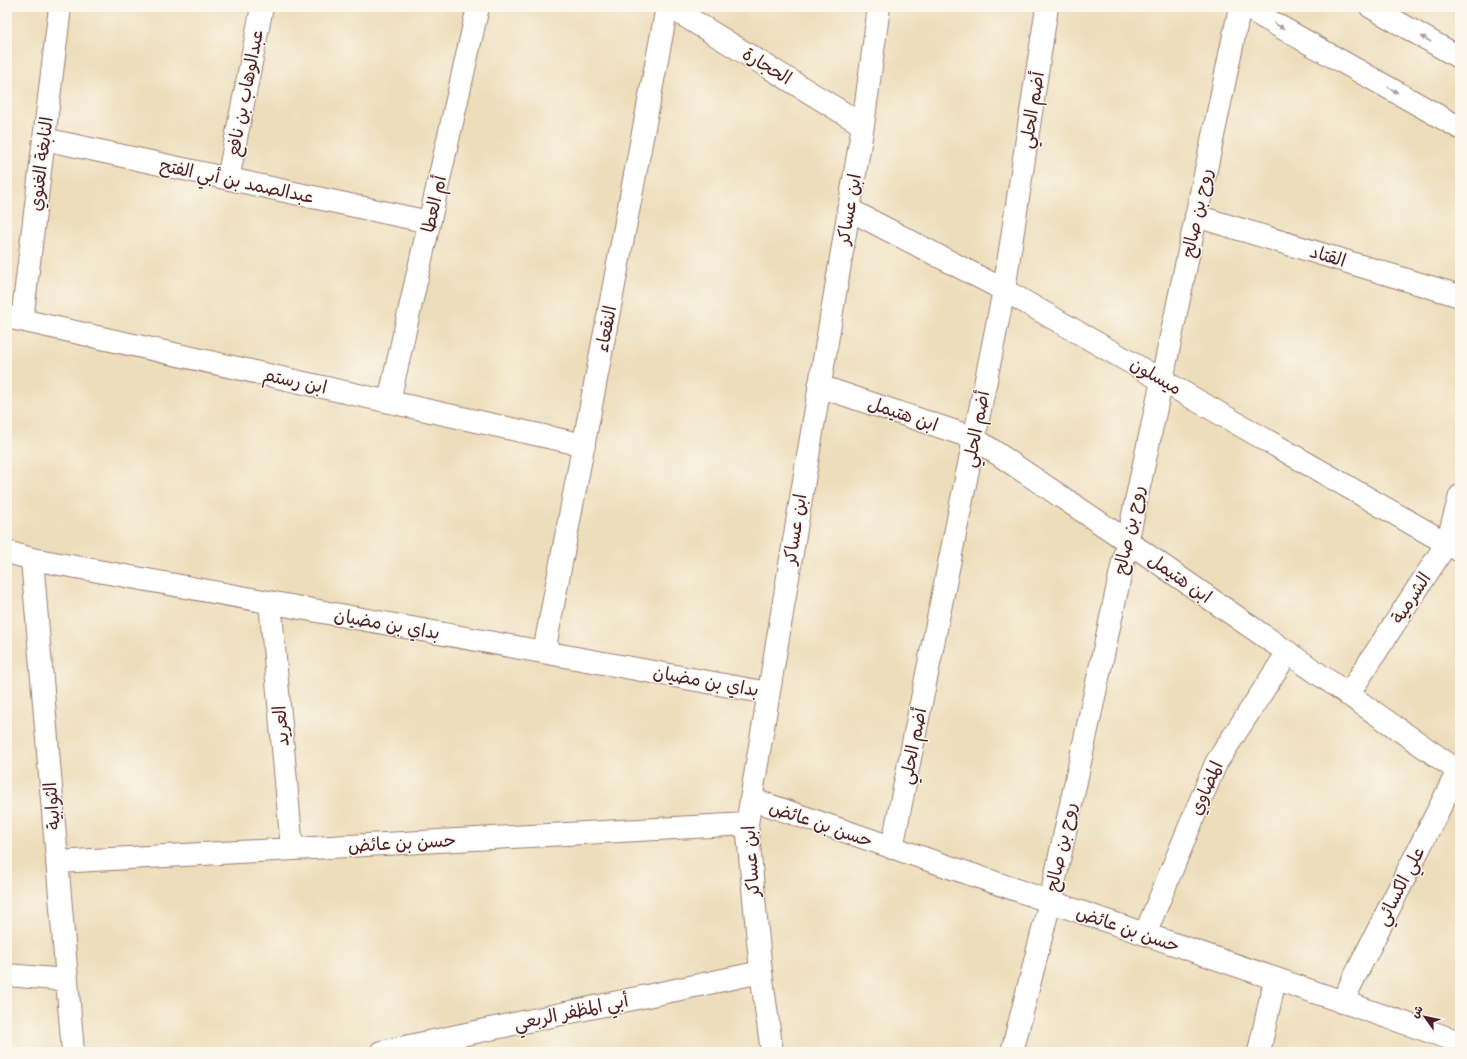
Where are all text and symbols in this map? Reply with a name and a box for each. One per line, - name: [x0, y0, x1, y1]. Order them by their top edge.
- one-way arrow: [1273, 23, 1285, 30]
- street label: عبدالوهاب بن نافع: [222, 28, 272, 159]
- one-way arrow: [1420, 35, 1432, 42]
- street label: الحجارة: [736, 43, 796, 93]
- street label: أضم الحلي: [1015, 69, 1054, 151]
- one-way arrow: [1387, 87, 1398, 94]
- street label: النابغة الغنوي: [24, 116, 62, 213]
- street label: عبدالصمد بن أبي الفتح: [157, 154, 316, 213]
- street label: روح بن صالح: [1177, 166, 1221, 260]
- street label: ابن عساكر: [832, 172, 870, 249]
- street label: أم العطا: [417, 173, 455, 236]
- street label: القتاد: [1306, 240, 1349, 276]
- street label: النقعاء: [591, 304, 625, 355]
- street label: ميسلون: [1124, 353, 1186, 403]
- street label: ابن رستم: [260, 363, 329, 402]
- street label: أضم الحلي: [958, 388, 999, 470]
- street label: ابن هتيمل: [864, 392, 941, 440]
- street label: روح بن صالح: [1109, 483, 1153, 577]
- street label: ابن عساكر: [778, 492, 815, 568]
- street label: ابن هتيمل: [1142, 548, 1216, 611]
- street label: الشرمية: [1386, 568, 1439, 630]
- street label: بداي بن مضيان: [332, 604, 442, 648]
- street label: بداي بن مضيان: [651, 661, 761, 705]
- street label: العريد: [268, 704, 298, 747]
- street label: أضم الحلي: [895, 705, 936, 787]
- street label: المضاوي: [1184, 757, 1231, 820]
- street label: الثوابية: [39, 781, 69, 831]
- street label: حسن بن عائض: [765, 796, 876, 856]
- street label: روح بن صالح: [1041, 800, 1085, 894]
- street label: ابن عساكر: [738, 824, 769, 899]
- street label: حسن بن عائض: [347, 829, 457, 861]
- street label: علي الكسائي: [1371, 843, 1434, 931]
- street label: حسن بن عائض: [1072, 901, 1183, 961]
- street label: أبي المظفر الربعي: [512, 989, 632, 1040]
- north arrow: [1405, 997, 1445, 1037]
- text: ش: [1407, 1003, 1427, 1022]

